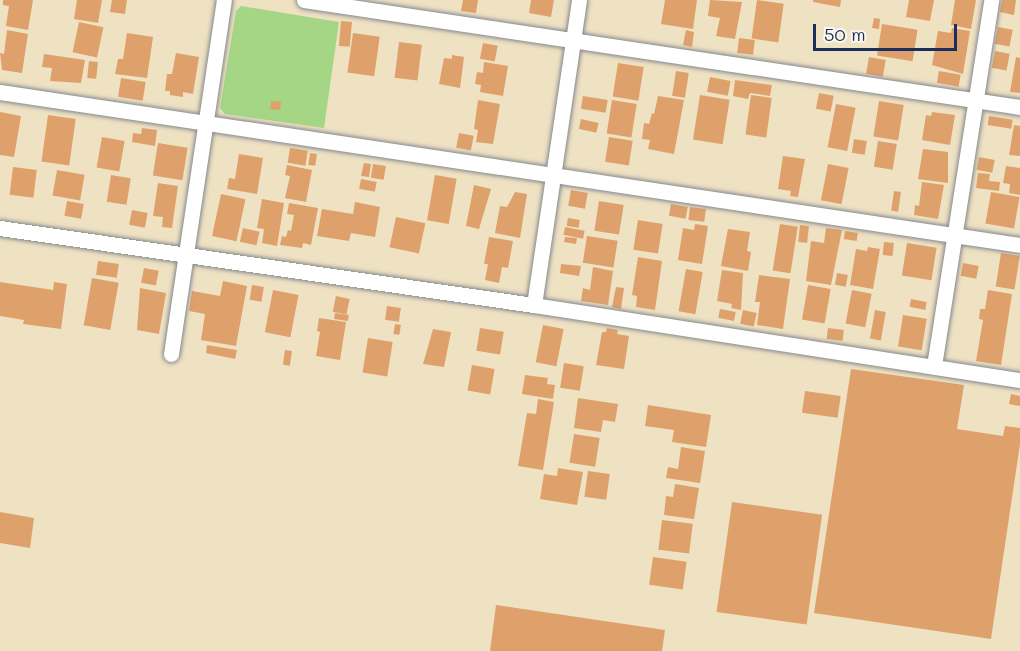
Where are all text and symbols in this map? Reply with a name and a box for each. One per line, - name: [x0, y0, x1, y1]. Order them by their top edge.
- scale bar: [816, 12, 960, 50]
- text: 50 m: [824, 22, 866, 46]

